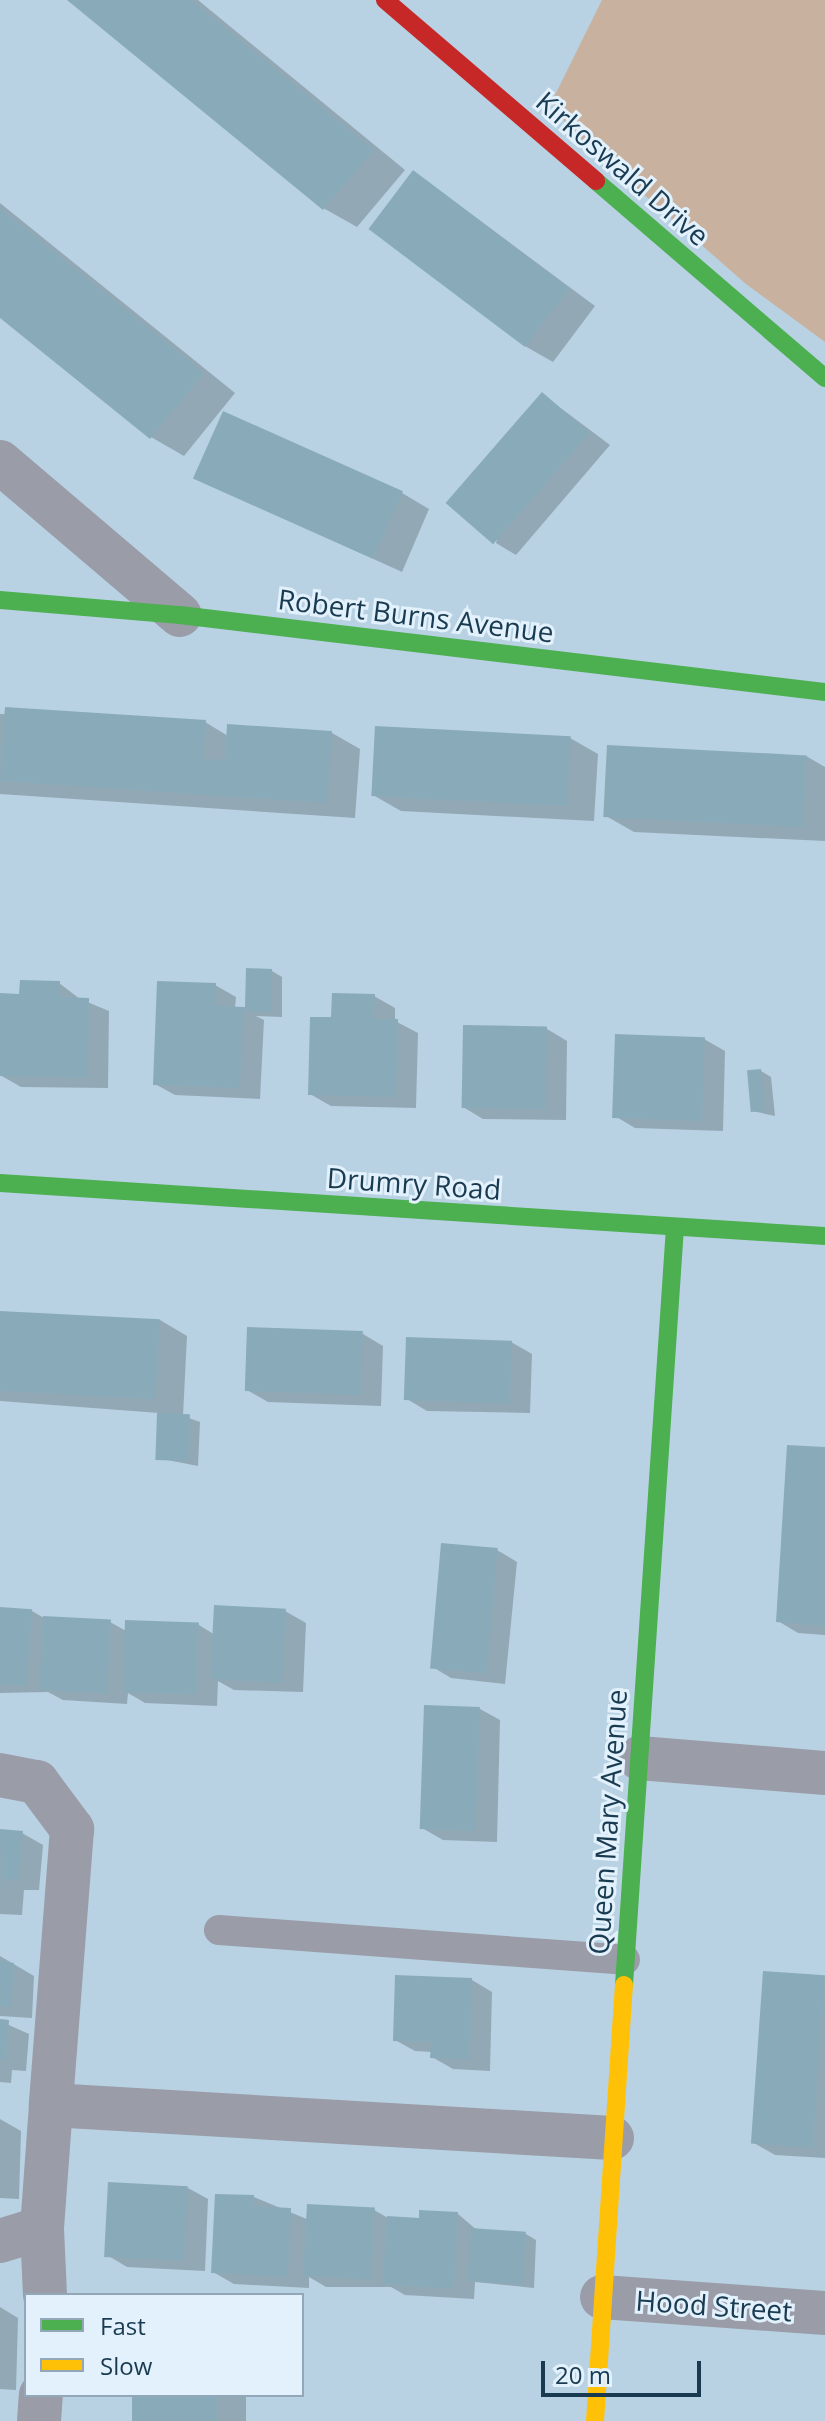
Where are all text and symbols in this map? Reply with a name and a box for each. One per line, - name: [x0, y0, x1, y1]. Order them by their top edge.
- street label: Kirkoswald Drive: [530, 84, 716, 252]
- street label: Robert Burns Avenue: [276, 581, 556, 649]
- street label: Drumry Road: [326, 1160, 502, 1206]
- street label: Queen Mary Avenue: [581, 1688, 633, 1956]
- street label: Hood Street: [635, 2283, 793, 2327]
- legend: [24, 2293, 304, 2397]
- text: Fast: [100, 2309, 146, 2342]
- scale bar: [545, 2345, 705, 2395]
- text: Slow: [100, 2349, 152, 2382]
- text: 20 m: [555, 2358, 611, 2391]

